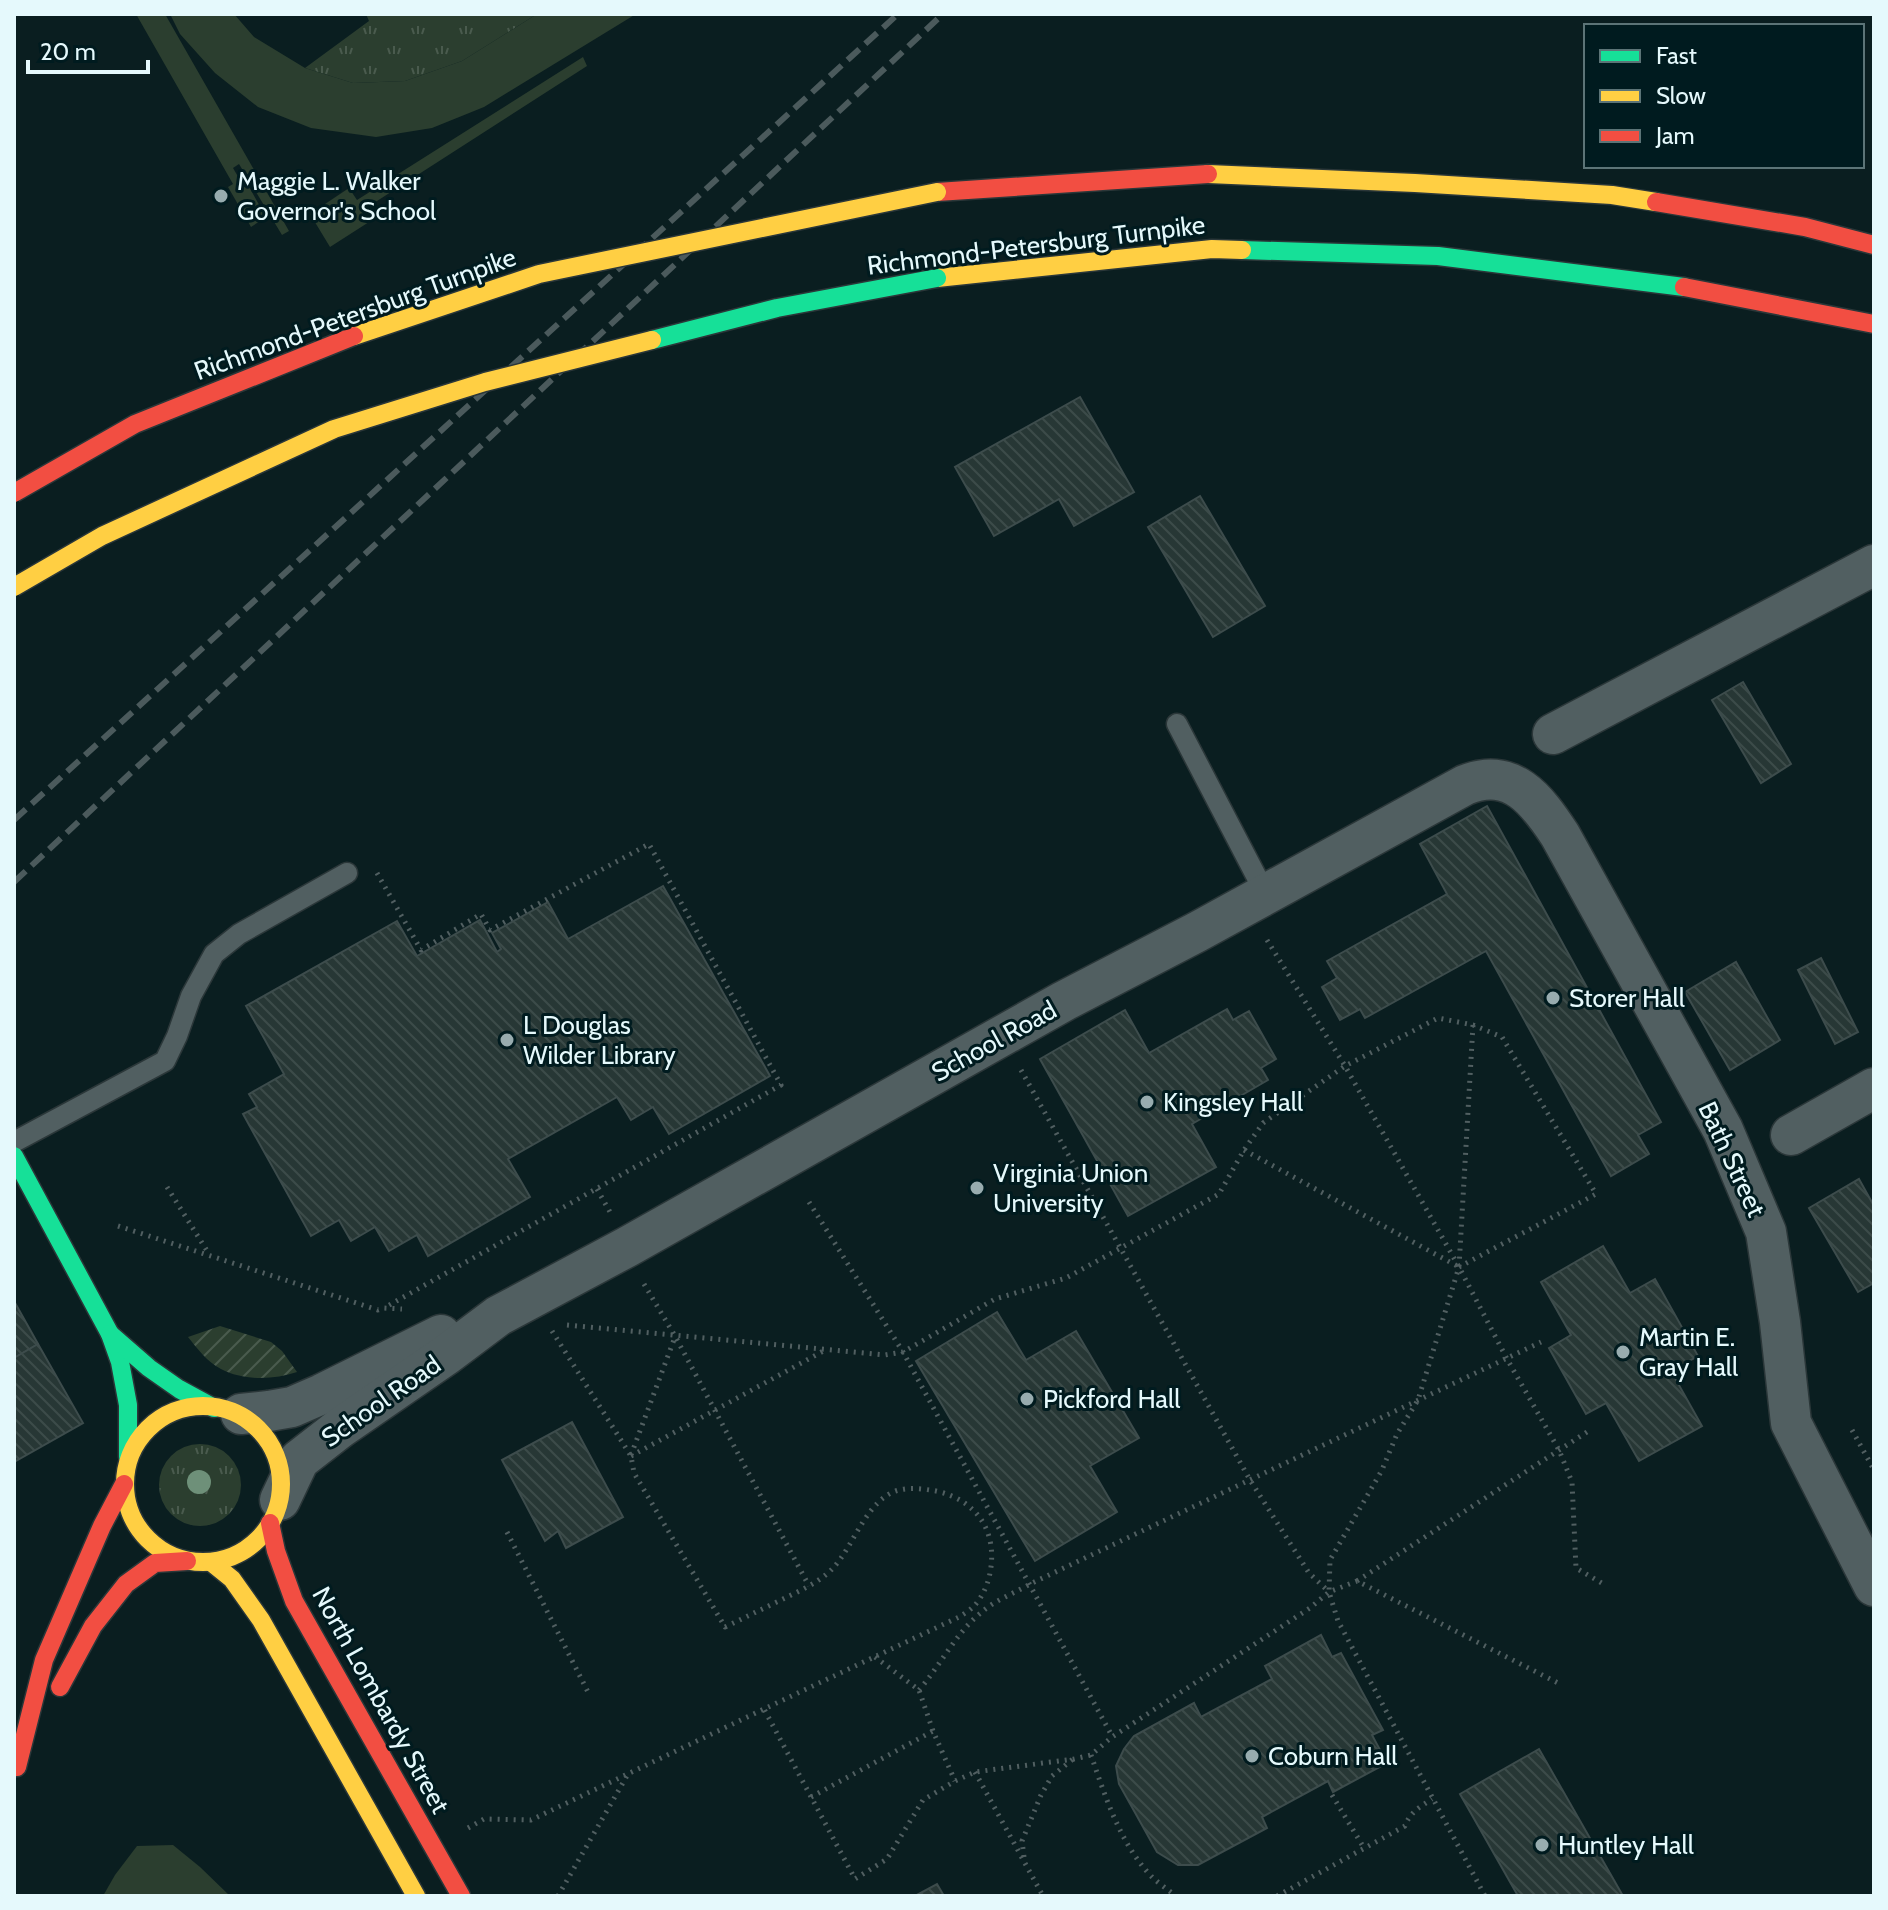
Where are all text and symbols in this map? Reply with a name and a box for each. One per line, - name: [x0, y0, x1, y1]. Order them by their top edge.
- scale bar: [28, 24, 148, 74]
- legend: [1584, 24, 1864, 168]
- text: 20 m: [40, 37, 96, 66]
- text: Fast: [1656, 41, 1697, 70]
- text: Slow: [1656, 81, 1706, 110]
- text: Jam: [1655, 121, 1694, 150]
- place label: Maggie L. Walker Governor's School: [237, 165, 436, 227]
- marker: Maggie L. Walker Governor's School: [212, 187, 230, 205]
- street label: Richmond-Petersburg Turnpike: [865, 208, 1207, 282]
- street label: Richmond-Petersburg Turnpike: [190, 241, 520, 387]
- place label: Storer Hall: [1569, 982, 1685, 1014]
- marker: Storer Hall: [1544, 989, 1562, 1007]
- street label: School Road: [926, 994, 1062, 1088]
- place label: L Douglas Wilder Library: [523, 1009, 676, 1071]
- marker: L Douglas Wilder Library: [498, 1031, 516, 1049]
- place label: Kingsley Hall: [1163, 1086, 1303, 1118]
- marker: Kingsley Hall: [1138, 1093, 1156, 1111]
- street label: Bath Street: [1691, 1096, 1773, 1222]
- place label: Virginia Union University: [993, 1157, 1148, 1219]
- marker: Virginia Union University: [968, 1179, 986, 1197]
- place label: Martin E. Gray Hall: [1639, 1321, 1738, 1383]
- marker: Martin E. Gray Hall: [1614, 1343, 1632, 1361]
- street label: School Road: [315, 1348, 447, 1454]
- place label: Pickford Hall: [1043, 1383, 1180, 1415]
- marker: Pickford Hall: [1018, 1390, 1036, 1408]
- street label: North Lombardy Street: [305, 1581, 457, 1819]
- place label: Coburn Hall: [1268, 1740, 1397, 1772]
- marker: Coburn Hall: [1243, 1747, 1261, 1765]
- place label: Huntley Hall: [1558, 1829, 1694, 1861]
- marker: Huntley Hall: [1533, 1836, 1551, 1854]

